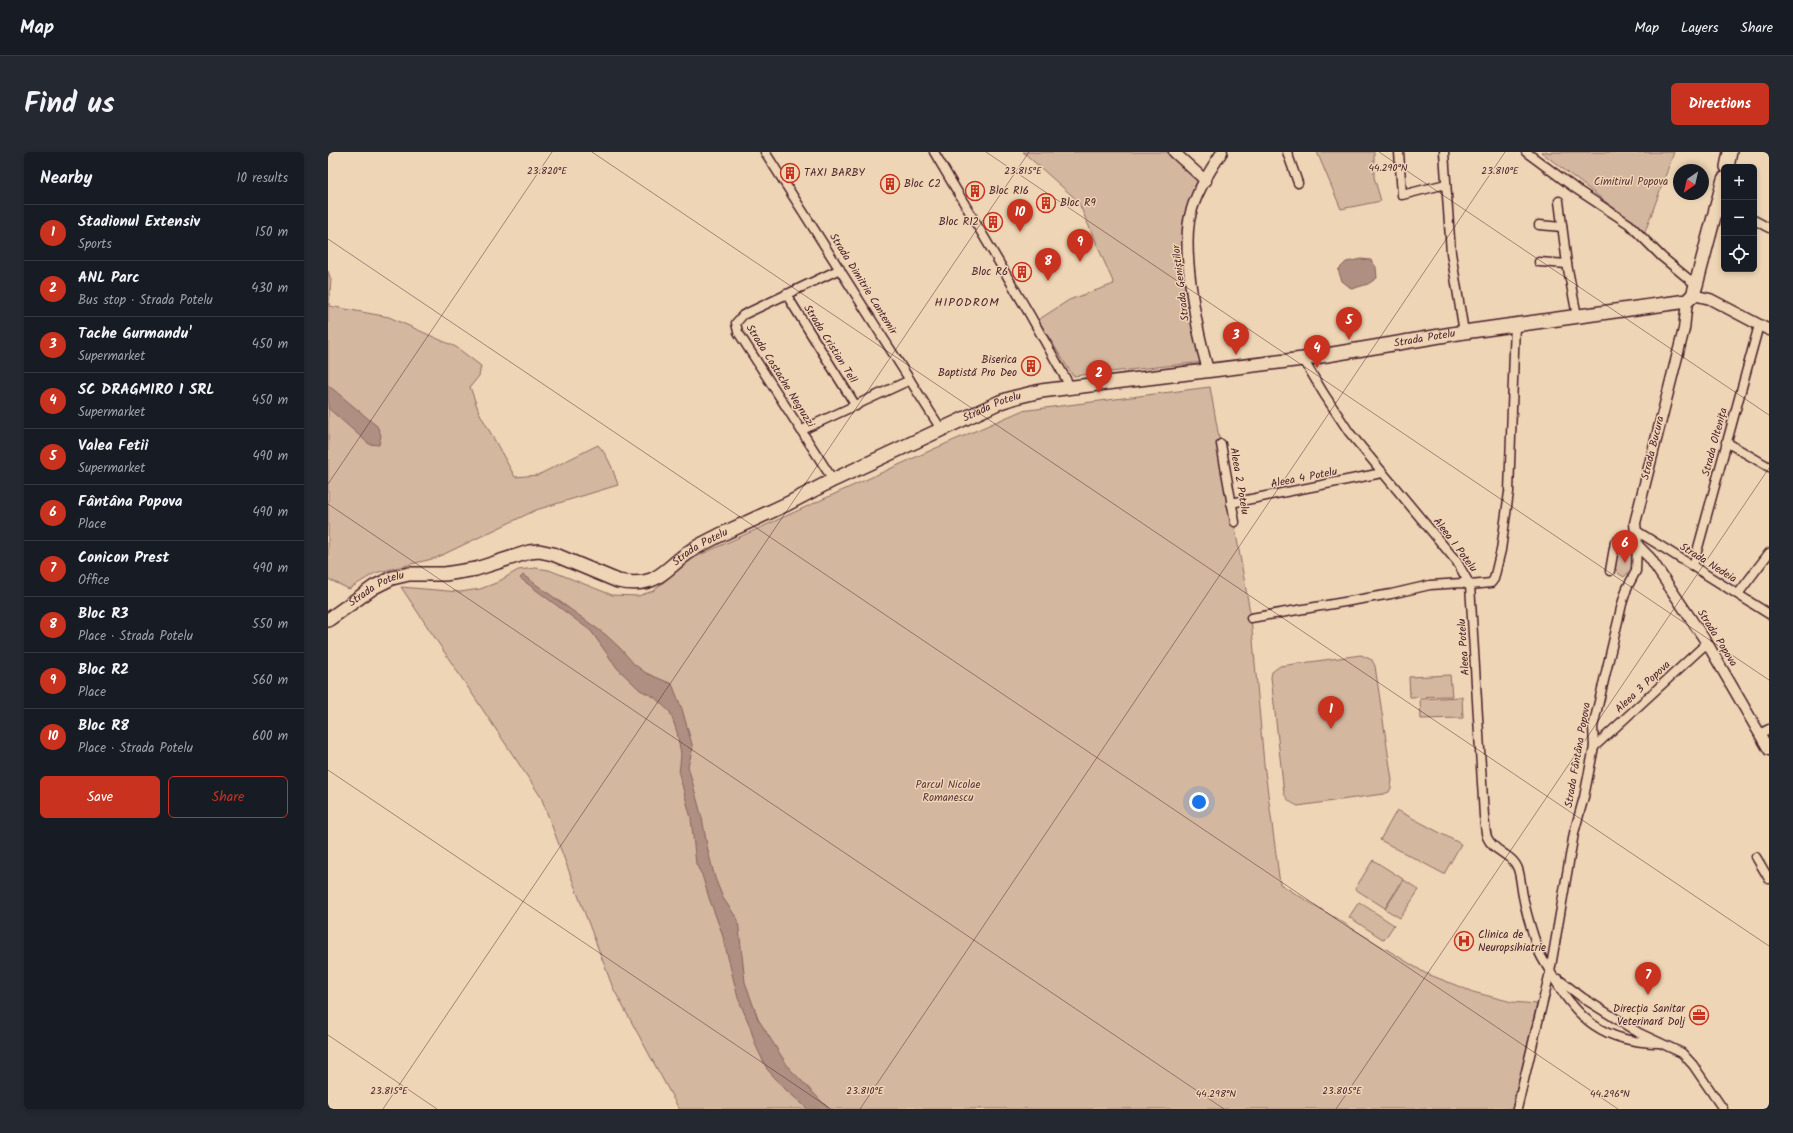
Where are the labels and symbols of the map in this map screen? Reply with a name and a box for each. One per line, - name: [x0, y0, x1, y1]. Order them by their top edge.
- text: 44.290°N: [1368, 160, 1408, 176]
- building icon: TAXI BARBY: [779, 162, 801, 184]
- text: 23.820°E: [527, 163, 568, 179]
- text: 23.815°E: [1004, 163, 1043, 179]
- text: 23.810°E: [1481, 163, 1520, 179]
- place label: TAXI BARBY: [804, 164, 865, 182]
- north arrow: [1673, 164, 1709, 200]
- building icon: Bloc C2: [879, 173, 901, 195]
- park label: Cimitirul Popova: [1594, 173, 1668, 191]
- place label: Bloc C2: [904, 175, 941, 193]
- building icon: Bloc R16: [964, 180, 986, 202]
- place label: Bloc R16: [989, 182, 1029, 200]
- building icon: Bloc R9: [1035, 192, 1057, 214]
- place label: Bloc R9: [1060, 194, 1096, 212]
- pin: 10: [1007, 199, 1033, 232]
- building icon: Bloc R12: [982, 211, 1004, 233]
- place label: Bloc R12: [939, 213, 979, 231]
- pin: 9: [1067, 229, 1093, 262]
- street label: Strada Dimitrie Cantemir: [824, 230, 902, 339]
- street label: Strada Geniștilor: [1167, 242, 1195, 322]
- pin: 8: [1035, 248, 1061, 281]
- building icon: Bloc R6: [1011, 261, 1033, 283]
- place label: Bloc R6: [971, 263, 1008, 281]
- district label: HIPODROM: [934, 293, 1000, 312]
- street label: Strada Cristian Tell: [799, 301, 862, 387]
- pin: 5: [1336, 307, 1362, 340]
- street label: Strada Costache Negruzzi: [741, 321, 819, 431]
- pin: 3: [1223, 322, 1249, 355]
- street label: Strada Potelu: [1392, 324, 1458, 353]
- pin: 4: [1304, 335, 1330, 368]
- place label: Biserica Baptistă Pro Deo: [938, 351, 1017, 382]
- building icon: Biserica Baptistă Pro Deo: [1020, 355, 1042, 377]
- pin: 2: [1086, 360, 1112, 393]
- street label: Strada Potelu: [960, 387, 1024, 427]
- street label: Strada Oltenița: [1697, 406, 1733, 478]
- street label: Strada Bucura: [1636, 414, 1670, 482]
- street label: Aleea 2 Potelu: [1224, 446, 1254, 517]
- street label: Aleea 4 Potelu: [1269, 463, 1340, 493]
- street label: Aleea 1 Potelu: [1428, 514, 1482, 577]
- street label: Strada Potelu: [668, 523, 732, 571]
- pin: 6: [1612, 530, 1638, 563]
- street label: Strada Nedeia: [1676, 538, 1740, 588]
- street label: Strada Potelu: [345, 566, 407, 612]
- street label: Strada Popova: [1692, 606, 1742, 670]
- street label: Aleea Potelu: [1453, 617, 1475, 676]
- street label: Aleea 3 Popova: [1611, 656, 1675, 718]
- pin: 1: [1318, 696, 1344, 729]
- street label: Strada Fântâna Popova: [1560, 701, 1596, 809]
- park label: Parcul Nicolae Romanescu: [916, 776, 980, 807]
- your location: [1189, 792, 1209, 812]
- place label: Clinica de Neuropsihiatrie: [1478, 926, 1546, 957]
- hospital icon: Clinica de Neuropsihiatrie: [1453, 930, 1475, 952]
- pin: 7: [1635, 962, 1661, 995]
- place label: Direcția Sanitar Veterinară Dolj: [1613, 1000, 1686, 1031]
- office icon: Direcția Sanitar Veterinară Dolj: [1688, 1004, 1710, 1026]
- text: 23.815°E: [370, 1083, 409, 1099]
- text: 23.810°E: [846, 1083, 885, 1099]
- text: 23.805°E: [1322, 1083, 1363, 1099]
- text: 44.298°N: [1196, 1086, 1236, 1102]
- text: 44.296°N: [1590, 1086, 1630, 1102]

